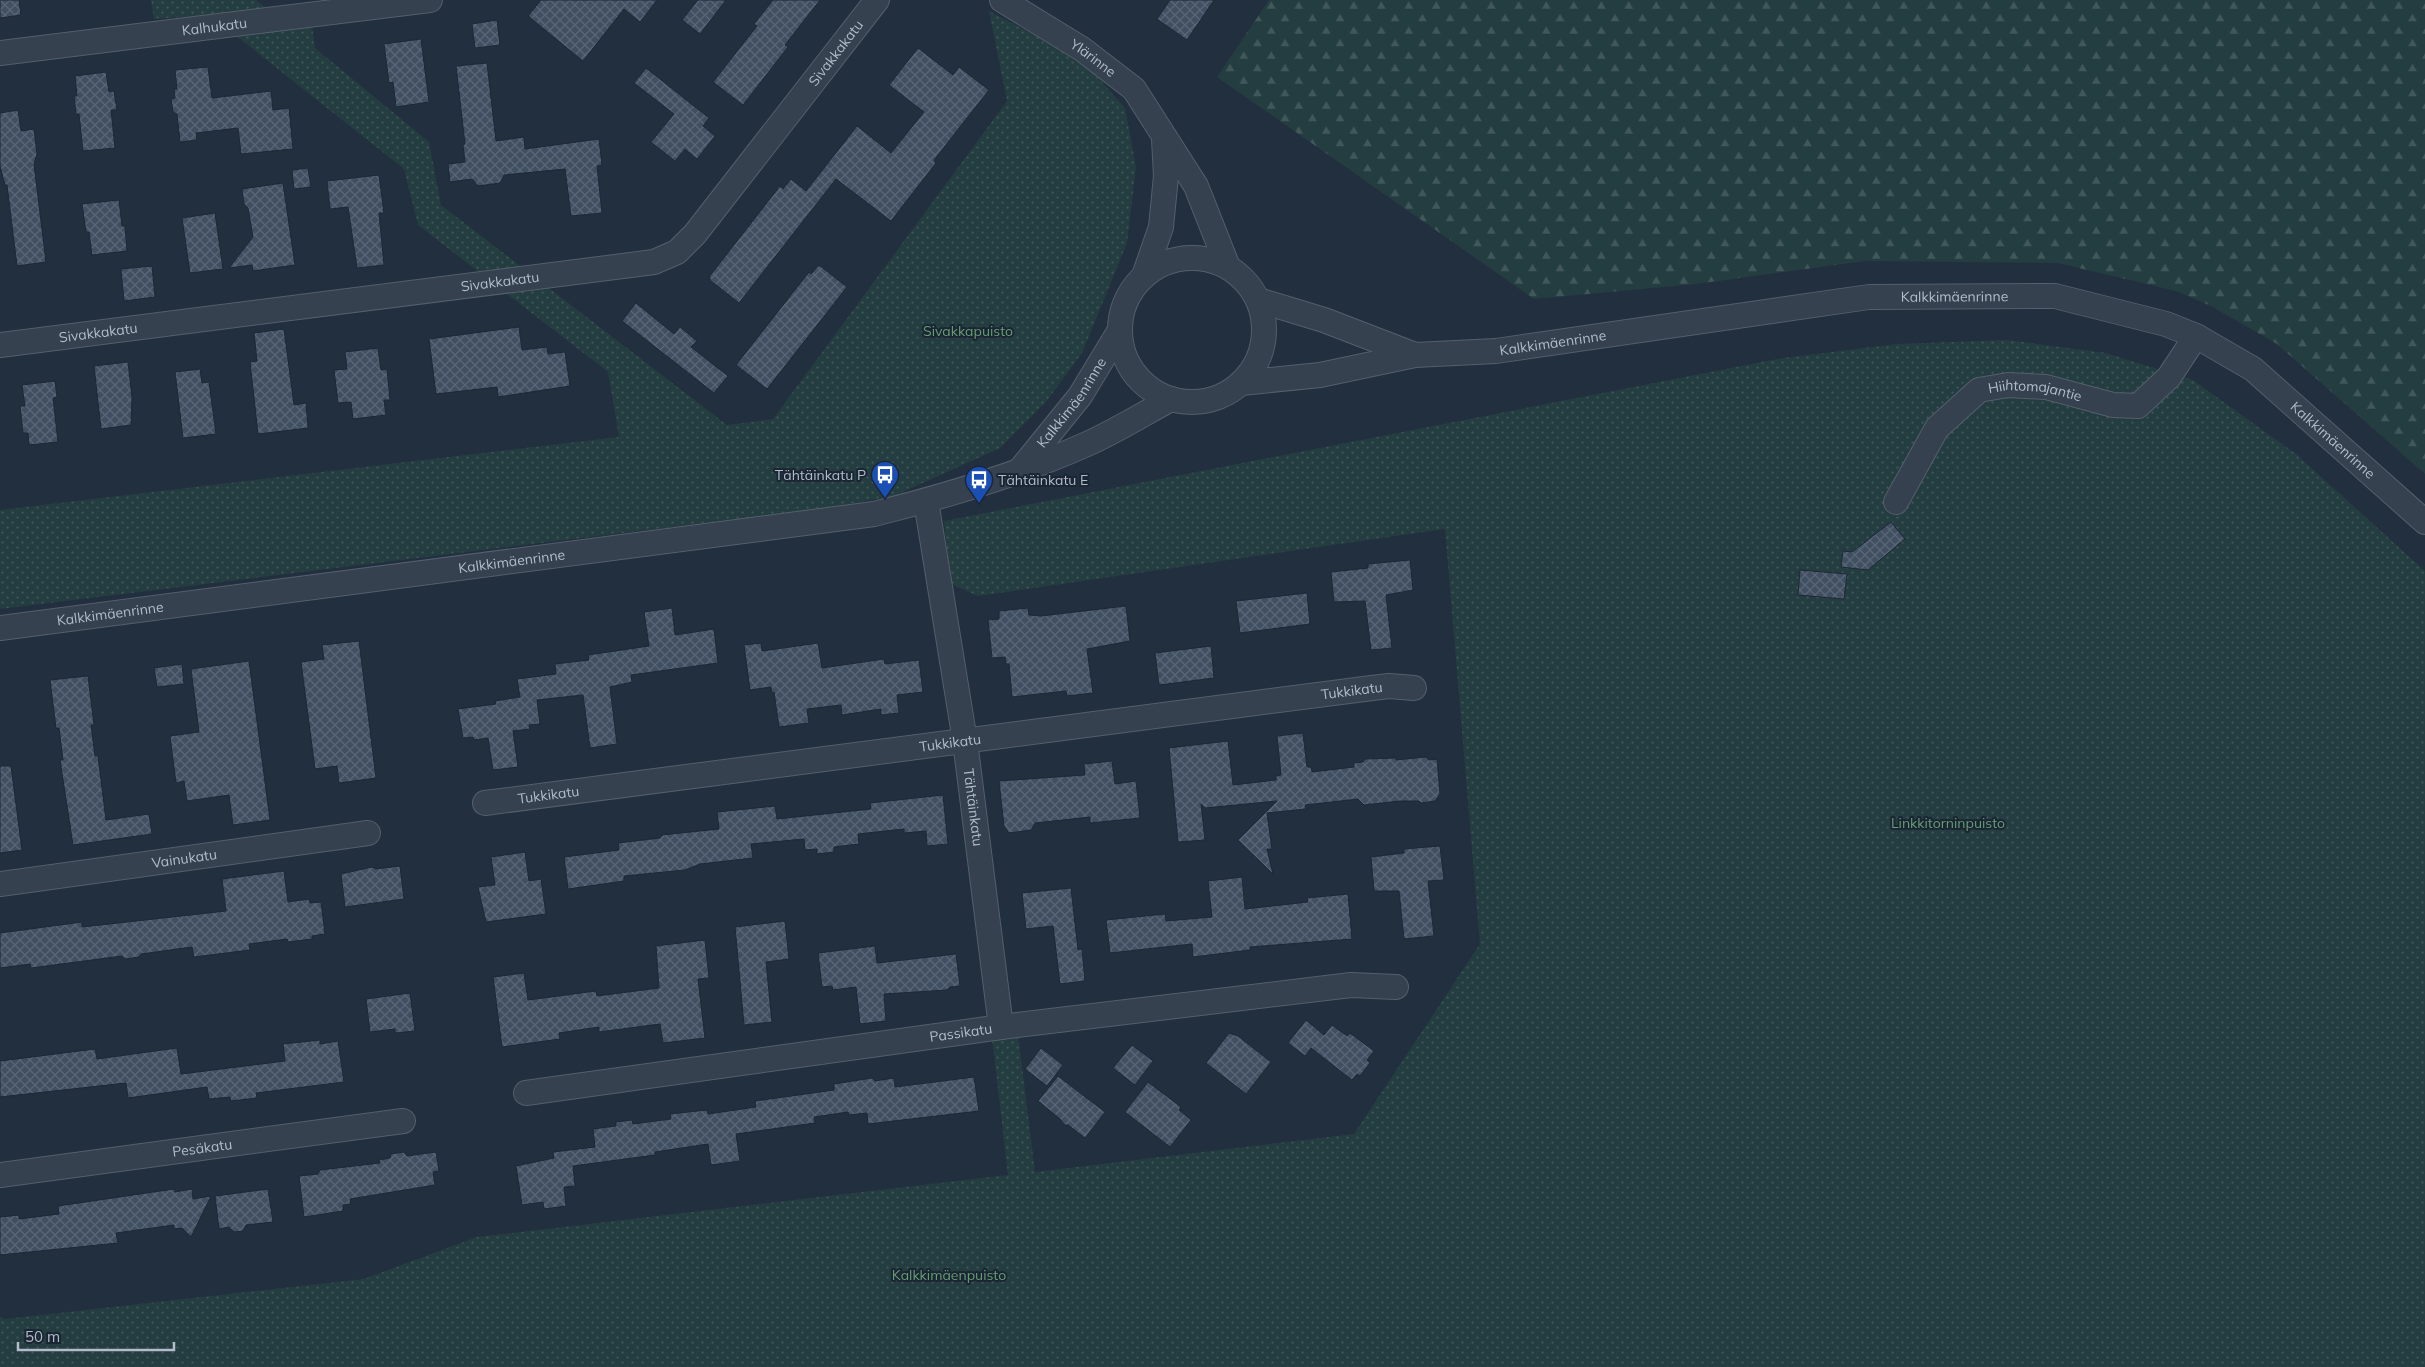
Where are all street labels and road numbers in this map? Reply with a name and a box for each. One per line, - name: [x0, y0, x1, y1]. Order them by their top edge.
- street label: Kalhukatu: [181, 14, 248, 40]
- street label: Sivakkakatu: [804, 16, 867, 90]
- street label: Ylärinne: [1066, 34, 1120, 81]
- street label: Sivakkakatu: [460, 268, 540, 295]
- street label: Kalkkimäenrinne: [1901, 287, 2008, 306]
- street label: Sivakkakatu: [58, 319, 139, 346]
- street label: Kalkkimäenrinne: [1498, 326, 1607, 359]
- street label: Kalkkimäenrinne: [1033, 354, 1110, 451]
- street label: Hiihtomajantie: [1987, 376, 2084, 405]
- street label: Kalkkimäenrinne: [2287, 398, 2379, 482]
- street label: Kalkkimäenrinne: [457, 545, 566, 577]
- street label: Kalkkimäenrinne: [56, 598, 165, 630]
- street label: Tukkikatu: [1320, 678, 1383, 704]
- street label: Tukkikatu: [918, 730, 982, 756]
- street label: Tähtäinkatu: [960, 767, 987, 847]
- street label: Tukkikatu: [517, 782, 580, 808]
- street label: Vainukatu: [151, 845, 218, 872]
- street label: Passikatu: [928, 1019, 993, 1046]
- street label: Pesäkatu: [171, 1135, 233, 1161]

